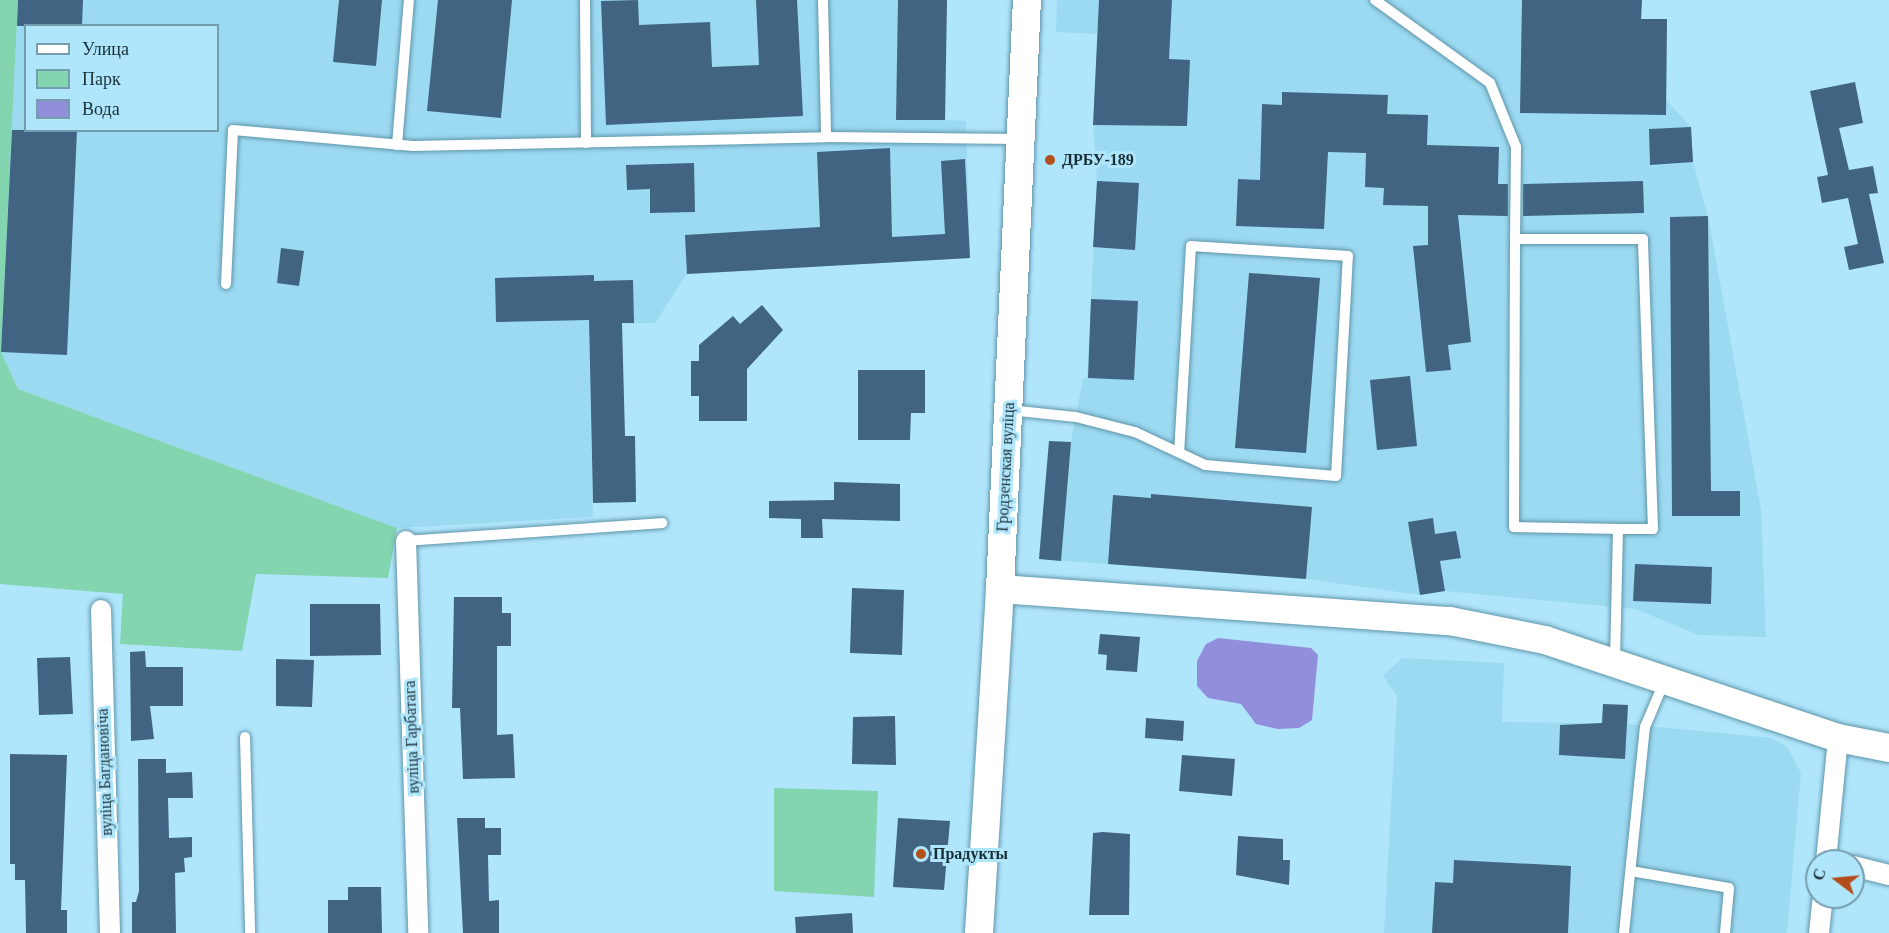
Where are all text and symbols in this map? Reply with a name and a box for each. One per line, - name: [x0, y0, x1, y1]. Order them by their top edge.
- legend: [24, 24, 219, 132]
- text: Улица: [82, 39, 129, 59]
- text: Парк: [82, 69, 121, 89]
- text: Вода: [82, 99, 120, 119]
- place label: ДРБУ-189: [1062, 150, 1134, 170]
- marker: ДРБУ-189: [1043, 153, 1057, 167]
- street label: Гродзенская вуліца: [993, 402, 1019, 532]
- street label: вуліца Гарбатага: [400, 680, 424, 794]
- street label: вуліца Багдановіча: [93, 708, 117, 836]
- place label: Прадукты: [933, 844, 1008, 864]
- marker: Прадукты: [914, 847, 928, 861]
- north arrow: [1805, 849, 1865, 909]
- text: С: [1809, 867, 1829, 882]

